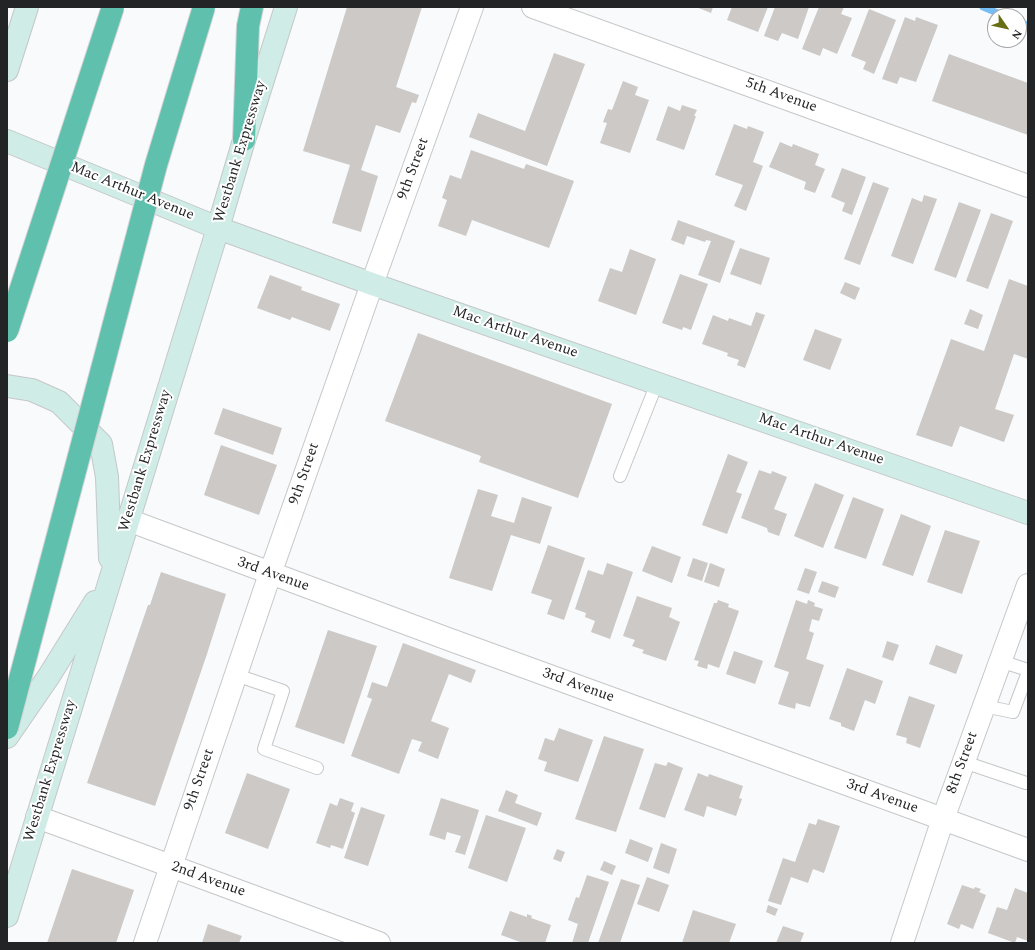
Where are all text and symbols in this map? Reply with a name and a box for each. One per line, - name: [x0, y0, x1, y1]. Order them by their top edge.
- north arrow: [987, 8, 1027, 48]
- text: N: [1007, 26, 1026, 43]
- street label: 5th Avenue: [743, 75, 819, 117]
- street label: Westbank Expressway: [211, 79, 271, 225]
- street label: 9th Street: [394, 136, 434, 202]
- street label: Mac Arthur Avenue: [68, 159, 196, 225]
- street label: Mac Arthur Avenue: [450, 303, 580, 363]
- street label: Westbank Expressway: [116, 388, 176, 534]
- street label: Mac Arthur Avenue: [756, 410, 886, 470]
- street label: 9th Street: [286, 441, 324, 507]
- street label: 3rd Avenue: [235, 554, 311, 596]
- street label: 3rd Avenue: [540, 665, 616, 707]
- street label: Westbank Expressway: [21, 698, 81, 844]
- street label: 8th Street: [943, 730, 983, 796]
- street label: 9th Street: [181, 747, 219, 813]
- street label: 3rd Avenue: [844, 776, 920, 818]
- street label: 2nd Avenue: [168, 858, 248, 902]

